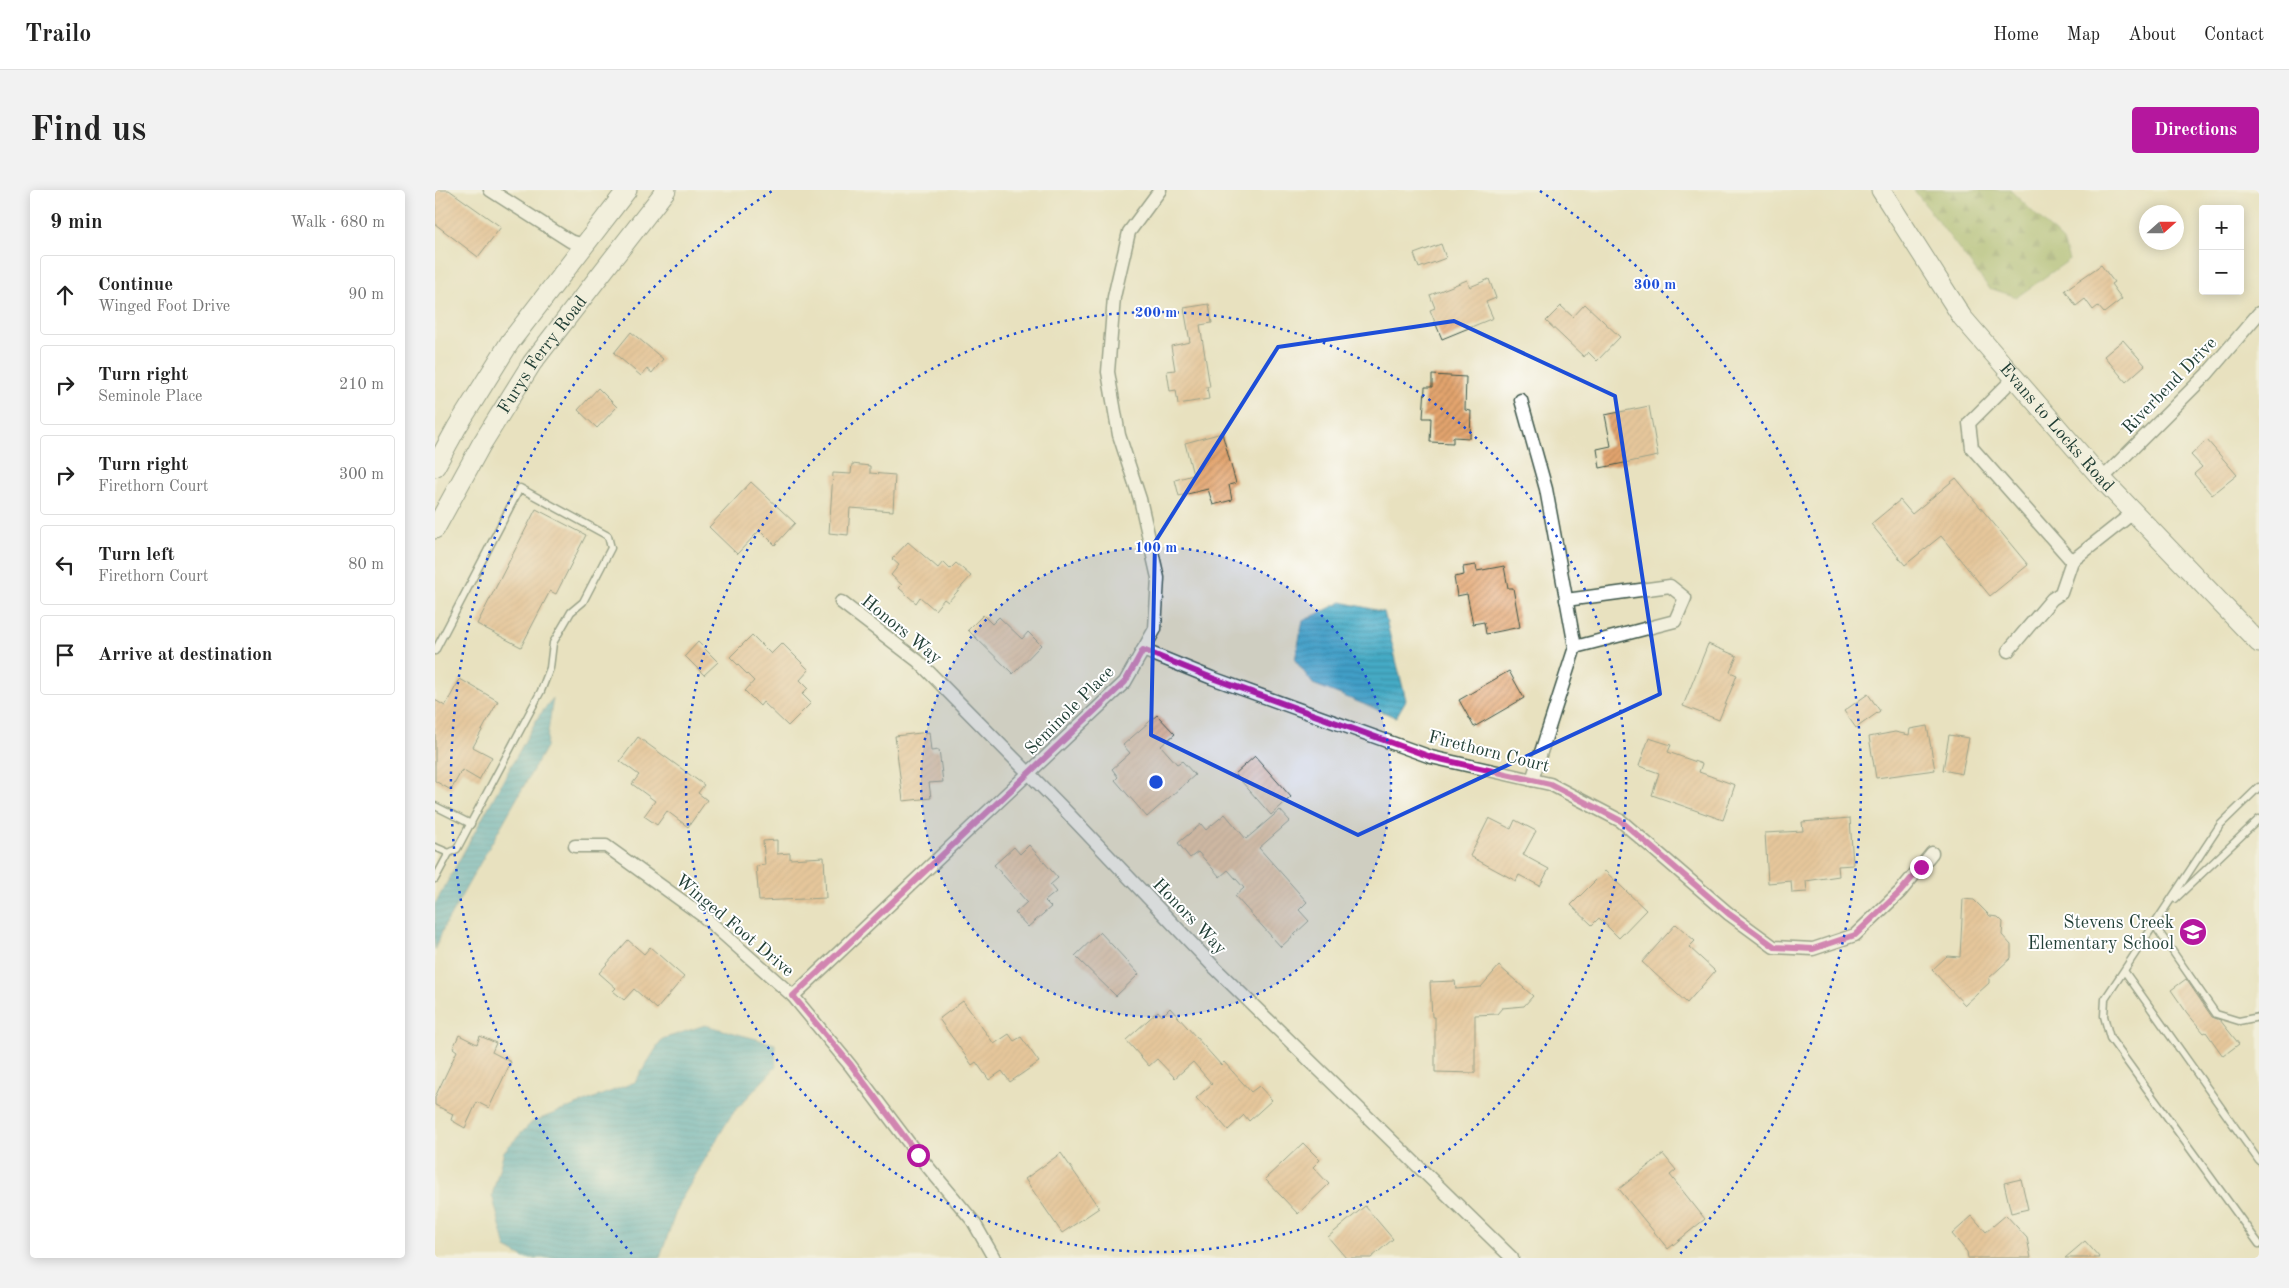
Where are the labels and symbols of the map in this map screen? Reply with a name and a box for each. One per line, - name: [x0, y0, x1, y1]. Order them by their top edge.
- north arrow: [2139, 205, 2184, 250]
- text: 300 m: [1634, 278, 1676, 293]
- street label: Furys Ferry Road: [495, 293, 591, 417]
- text: 200 m: [1135, 306, 1177, 321]
- street label: Riverbend Drive: [2119, 334, 2220, 438]
- street label: Evans to Locks Road: [1996, 360, 2117, 496]
- text: 100 m: [1135, 541, 1177, 556]
- street label: Honors Way: [858, 592, 945, 668]
- street label: Seminole Place: [1022, 663, 1118, 759]
- street label: Firethorn Court: [1426, 728, 1551, 776]
- centre of rings: [1147, 773, 1165, 791]
- route end: [1910, 856, 1933, 879]
- street label: Winged Foot Drive: [672, 871, 797, 980]
- street label: Honors Way: [1149, 875, 1230, 958]
- place label: Stevens Creek Elementary School: [2027, 914, 2174, 953]
- school or university icon: Stevens Creek Elementary School: [2178, 917, 2208, 947]
- route start: [907, 1144, 930, 1167]

